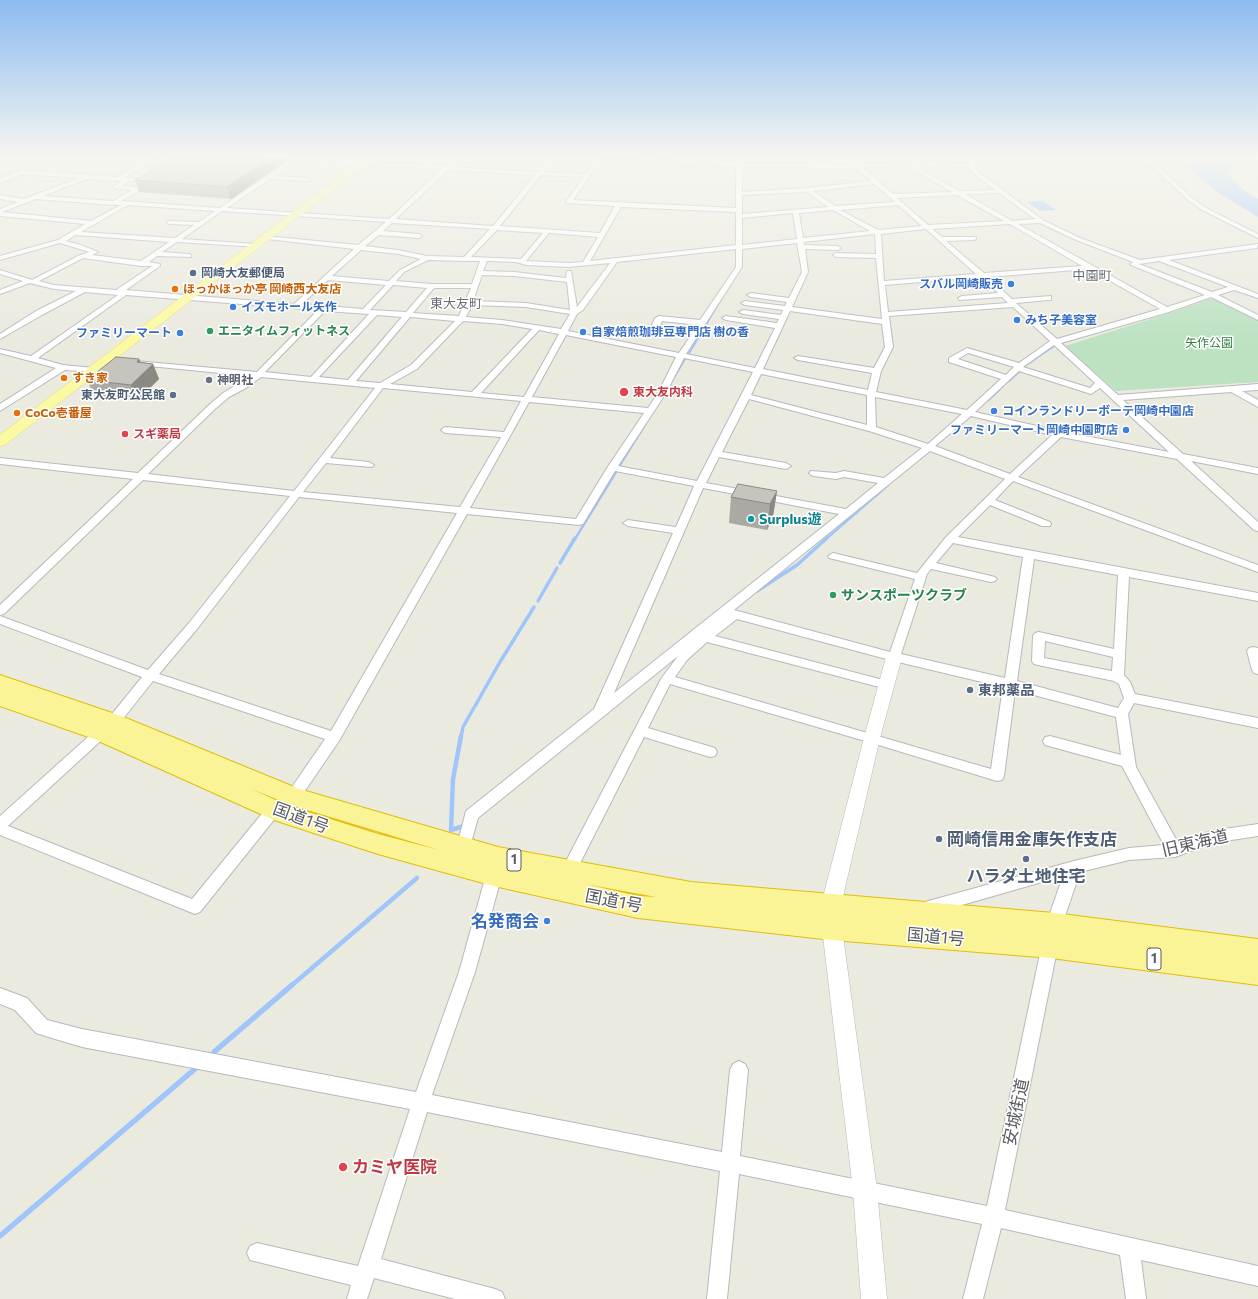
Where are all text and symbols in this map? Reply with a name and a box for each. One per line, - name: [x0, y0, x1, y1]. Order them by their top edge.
- place label: 岡崎大友郵便局: [201, 266, 285, 280]
- marker: 岡崎大友郵便局: [188, 268, 198, 278]
- district label: 中園町: [1073, 268, 1111, 284]
- place label: スバル岡崎販売: [919, 277, 1003, 291]
- marker: スバル岡崎販売: [1006, 279, 1016, 289]
- place label: ほっかほっか亭 岡崎西大友店: [183, 282, 341, 296]
- marker: ほっかほっか亭 岡崎西大友店: [170, 284, 180, 294]
- district label: 東大友町: [430, 296, 482, 312]
- place label: イズモホール矢作: [241, 300, 337, 314]
- marker: イズモホール矢作: [228, 302, 238, 312]
- place label: みち子美容室: [1025, 313, 1097, 327]
- marker: みち子美容室: [1012, 315, 1022, 325]
- place label: エニタイムフィットネス: [218, 324, 350, 338]
- place label: 自家焙煎珈琲豆専門店 樹の香: [591, 325, 749, 339]
- place label: ファミリーマート: [76, 326, 172, 340]
- marker: エニタイムフィットネス: [205, 326, 215, 336]
- marker: 自家焙煎珈琲豆専門店 樹の香: [578, 327, 588, 337]
- marker: ファミリーマート: [175, 328, 185, 338]
- park label: 矢作公園: [1185, 336, 1233, 350]
- place label: すき家: [72, 371, 108, 385]
- marker: すき家: [59, 373, 69, 383]
- place label: 神明社: [217, 373, 253, 387]
- marker: 神明社: [204, 375, 214, 385]
- place label: 東大友内科: [633, 385, 693, 399]
- marker: 東大友内科: [618, 386, 630, 398]
- place label: 東大友町公民館: [81, 388, 165, 402]
- marker: 東大友町公民館: [168, 390, 178, 400]
- place label: コインランドリーボーテ岡崎中園店: [1002, 404, 1194, 418]
- place label: CoCo壱番屋: [25, 406, 92, 420]
- marker: コインランドリーボーテ岡崎中園店: [989, 406, 999, 416]
- marker: CoCo壱番屋: [12, 408, 22, 418]
- place label: ファミリーマート岡崎中園町店: [950, 423, 1118, 437]
- marker: ファミリーマート岡崎中園町店: [1121, 425, 1131, 435]
- place label: スギ薬局: [133, 427, 181, 441]
- marker: スギ薬局: [120, 429, 130, 439]
- place label: Surplus遊: [759, 511, 822, 527]
- marker: Surplus遊: [746, 514, 756, 524]
- place label: サンスポーツクラブ: [841, 587, 967, 603]
- marker: サンスポーツクラブ: [828, 590, 838, 600]
- place label: 東邦薬品: [978, 682, 1034, 698]
- marker: 東邦薬品: [965, 685, 975, 695]
- street label: 国道1号: [270, 798, 332, 838]
- street label: 旧東海道: [1160, 825, 1230, 861]
- place label: 岡崎信用金庫矢作支店: [947, 829, 1117, 849]
- marker: 岡崎信用金庫矢作支店: [934, 834, 944, 844]
- road number: 1: [507, 849, 521, 871]
- marker: ハラダ土地住宅: [1021, 854, 1031, 864]
- place label: ハラダ土地住宅: [967, 866, 1085, 886]
- street label: 国道1号: [583, 885, 645, 917]
- place label: 名発商会: [471, 911, 539, 931]
- marker: 名発商会: [542, 916, 552, 926]
- street label: 国道1号: [906, 924, 966, 950]
- road number: 1: [1147, 948, 1161, 970]
- street label: 安城街道: [999, 1077, 1033, 1147]
- place label: カミヤ医院: [352, 1157, 437, 1177]
- marker: カミヤ医院: [337, 1161, 349, 1173]

